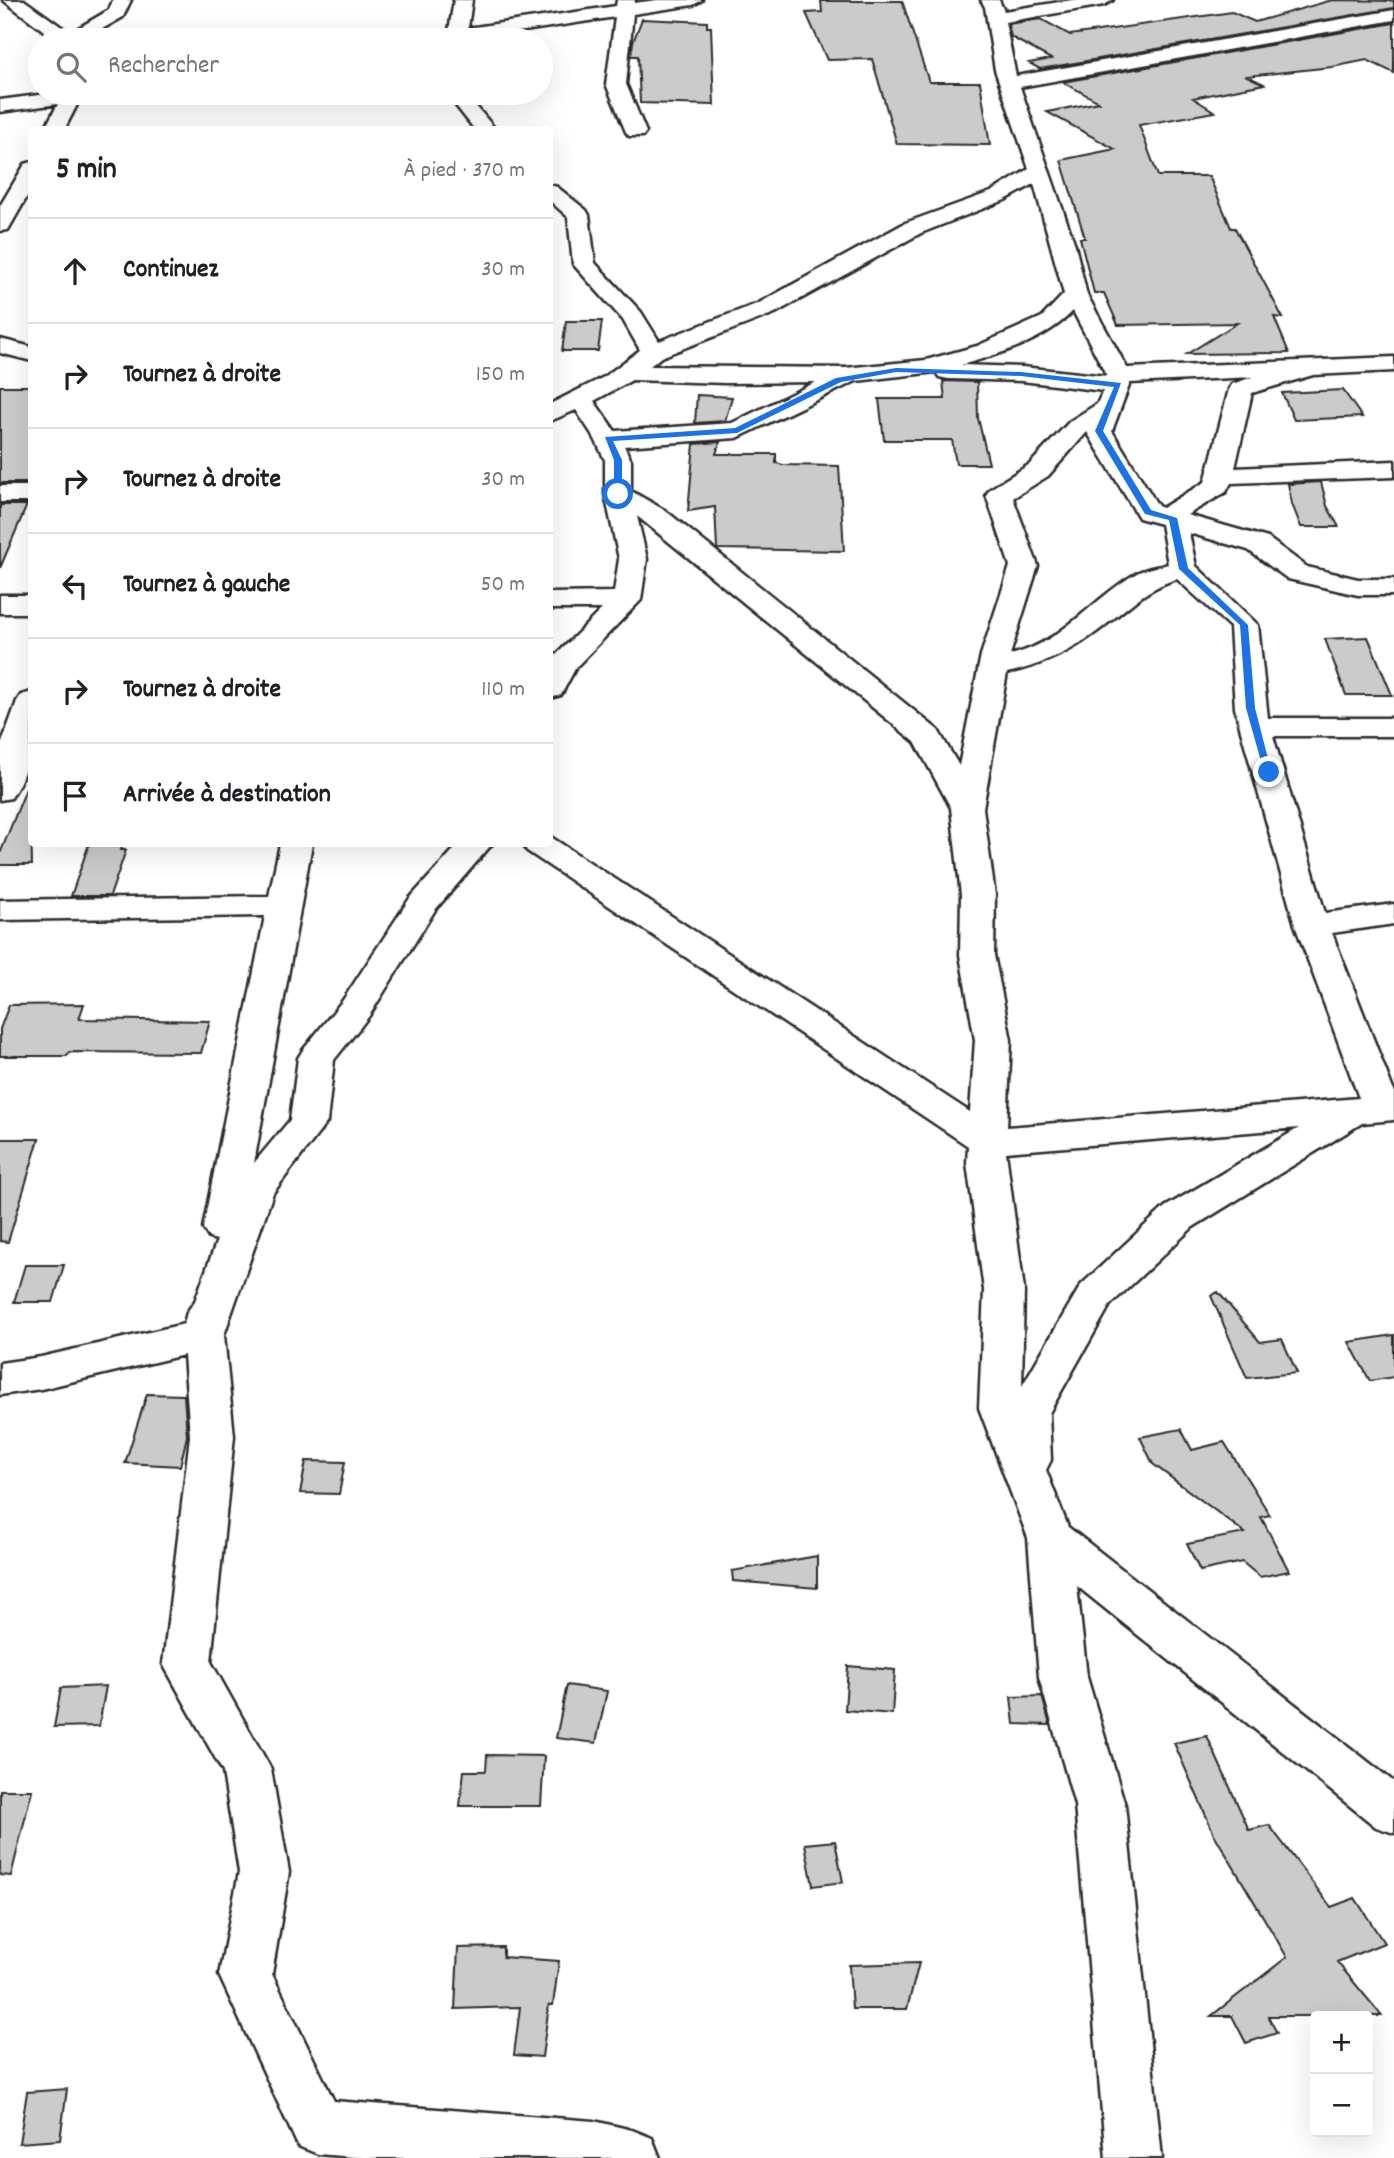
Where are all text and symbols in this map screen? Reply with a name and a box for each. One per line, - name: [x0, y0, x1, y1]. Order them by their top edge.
- search box: [28, 28, 553, 105]
- icon: search: [52, 48, 90, 86]
- text: Rechercher: [108, 48, 219, 85]
- text: 5 min: [56, 150, 117, 193]
- text: À pied · 370 m: [404, 155, 525, 188]
- icon: ahead: [56, 252, 94, 290]
- text: Continuez: [123, 252, 218, 289]
- text: 30 m: [481, 254, 525, 287]
- icon: right: [56, 357, 94, 395]
- text: Tournez à droite: [123, 357, 281, 394]
- text: 150 m: [476, 359, 525, 392]
- icon: right: [56, 462, 94, 500]
- text: Tournez à droite: [123, 462, 281, 499]
- text: 30 m: [481, 464, 525, 497]
- route start: [602, 478, 633, 509]
- icon: left: [56, 567, 94, 605]
- text: Tournez à gauche: [123, 567, 290, 604]
- text: 50 m: [481, 569, 525, 602]
- icon: right: [56, 672, 94, 710]
- text: Tournez à droite: [123, 672, 281, 709]
- text: 110 m: [481, 674, 525, 707]
- route end: [1253, 756, 1284, 787]
- icon: arrive: [56, 777, 94, 815]
- text: Arrivée à destination: [123, 777, 331, 814]
- map controls: [1310, 2011, 1373, 2137]
- button: +: [1310, 2011, 1373, 2074]
- button: −: [1310, 2074, 1373, 2137]

